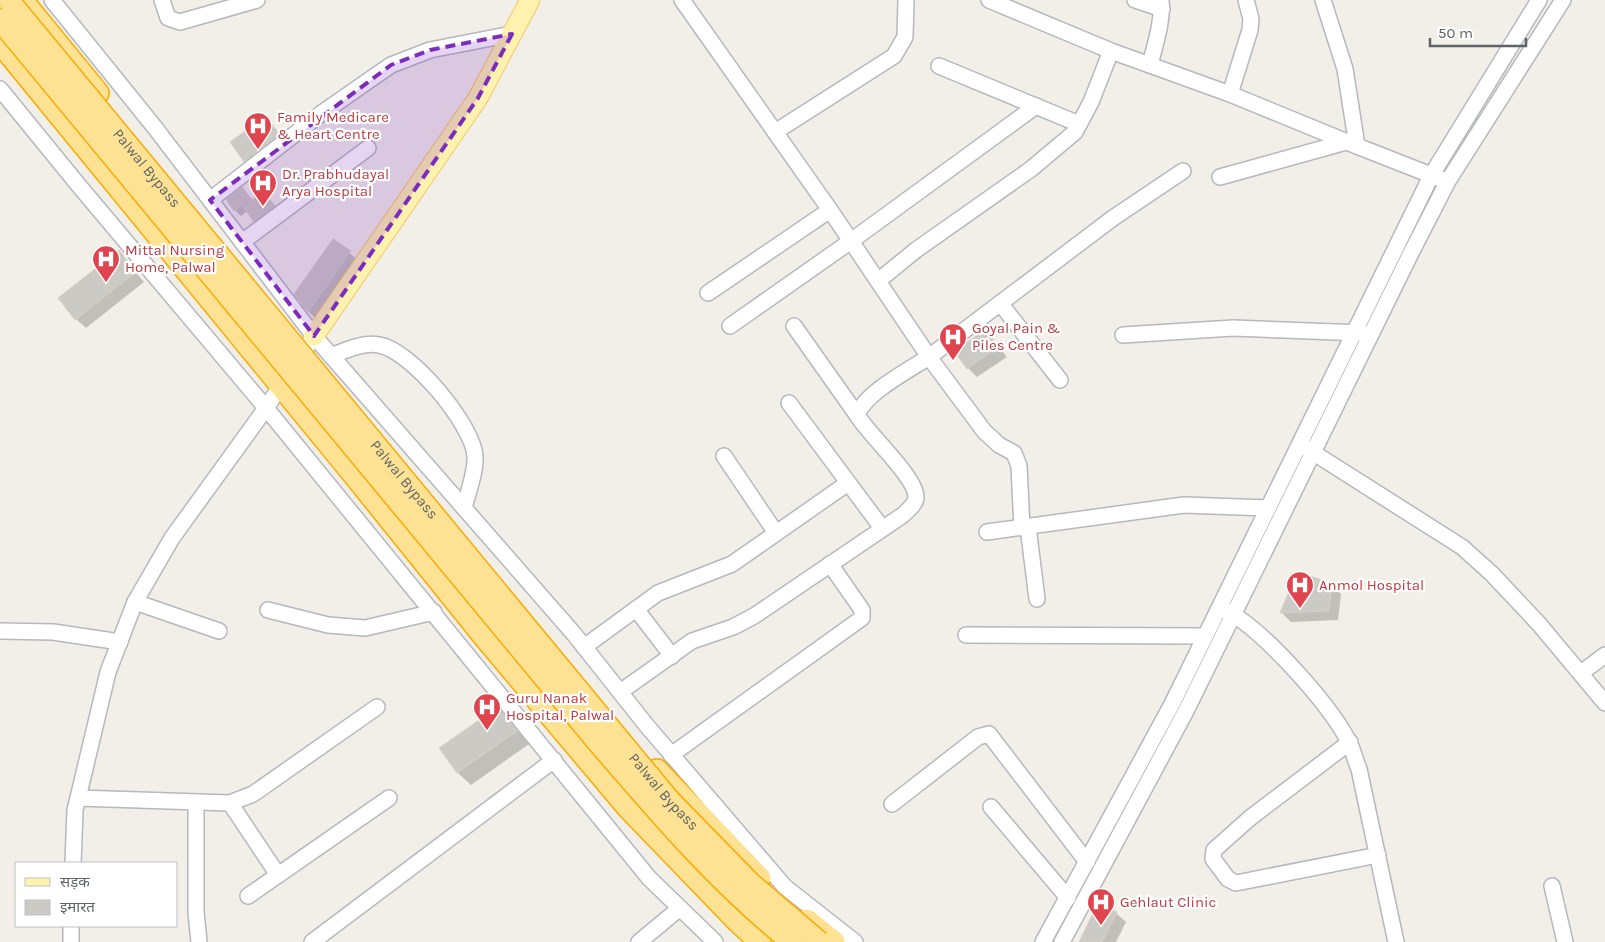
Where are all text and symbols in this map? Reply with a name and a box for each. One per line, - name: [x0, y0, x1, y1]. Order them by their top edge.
- scale bar: [1430, 15, 1526, 47]
- text: 50 m: [1438, 24, 1473, 42]
- place label: Family Medicare & Heart Centre: [277, 108, 389, 143]
- hospital icon: Family Medicare & Heart Centre: [243, 111, 273, 150]
- street label: Palwal Bypass: [109, 125, 185, 211]
- place label: Dr. Prabhudayal Arya Hospital: [282, 165, 389, 200]
- hospital icon: Dr. Prabhudayal Arya Hospital: [248, 168, 278, 207]
- place label: Mittal Nursing Home, Palwal: [125, 241, 225, 276]
- hospital icon: Mittal Nursing Home, Palwal: [91, 244, 121, 283]
- place label: Goyal Pain & Piles Centre: [972, 319, 1061, 354]
- hospital icon: Goyal Pain & Piles Centre: [938, 322, 968, 361]
- street label: Palwal Bypass: [366, 436, 442, 523]
- hospital icon: Anmol Hospital: [1285, 570, 1315, 609]
- place label: Anmol Hospital: [1319, 576, 1424, 594]
- place label: Guru Nanak Hospital, Palwal: [506, 689, 614, 724]
- hospital icon: Guru Nanak Hospital, Palwal: [472, 692, 502, 731]
- street label: Palwal Bypass: [625, 749, 702, 834]
- legend: [15, 862, 178, 927]
- text: सड़क: [60, 873, 90, 891]
- hospital icon: Gehlaut Clinic: [1086, 887, 1116, 926]
- place label: Gehlaut Clinic: [1120, 893, 1216, 911]
- text: इमारत: [60, 898, 95, 916]

